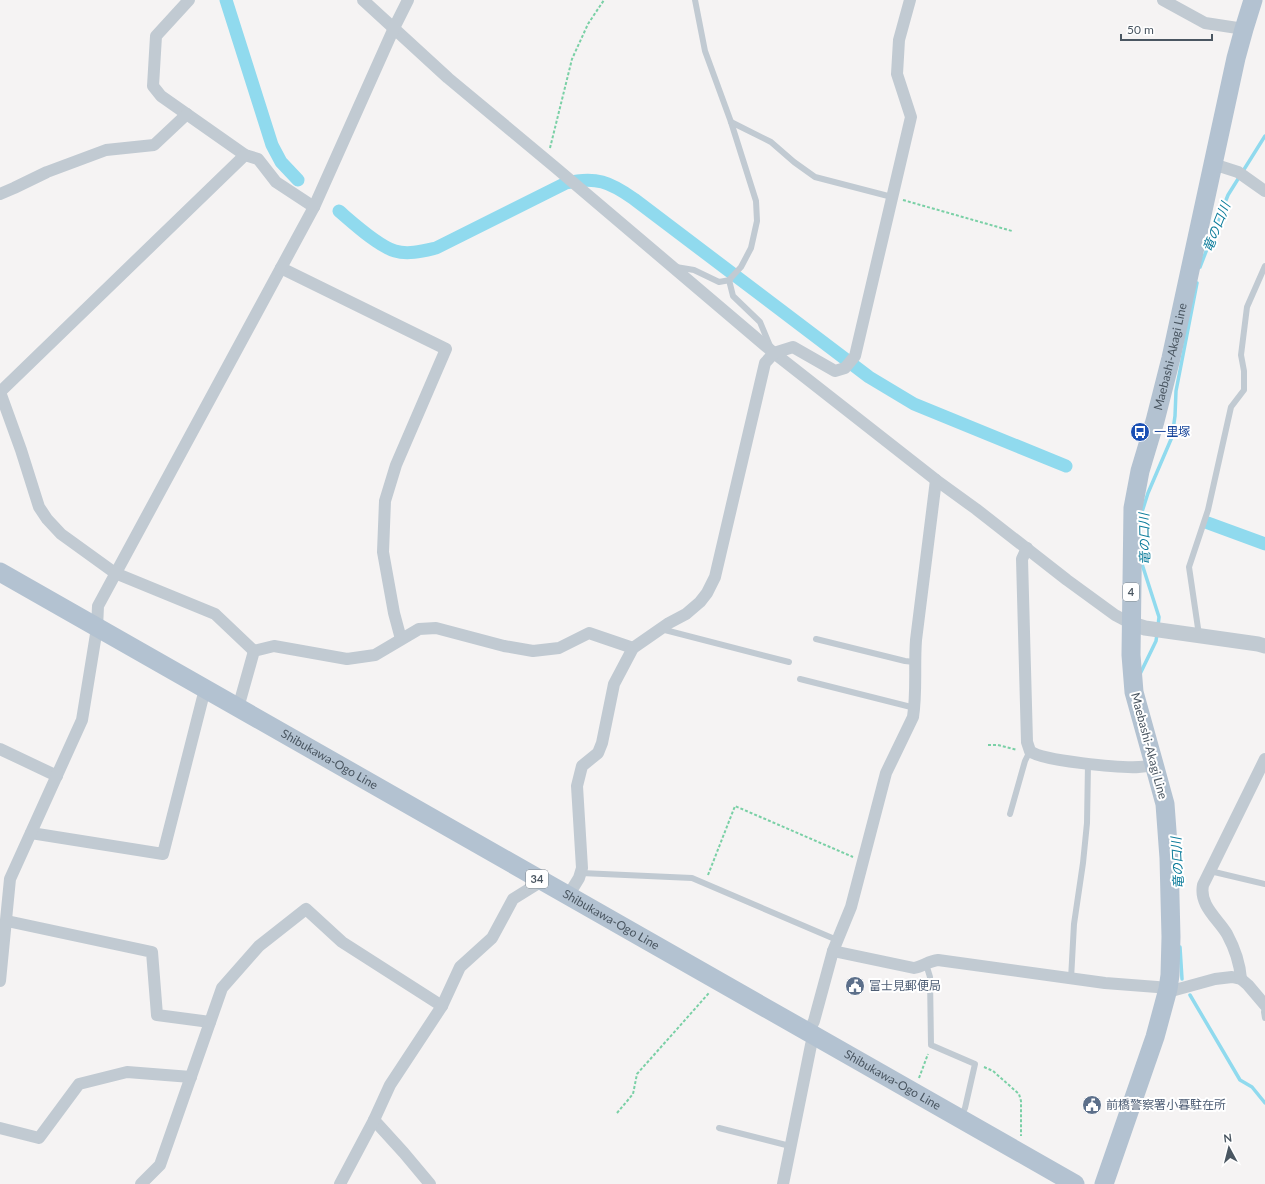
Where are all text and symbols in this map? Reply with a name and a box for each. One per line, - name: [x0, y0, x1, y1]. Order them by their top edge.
- scale bar: [1121, 16, 1212, 42]
- text: 50 m: [1127, 22, 1154, 37]
- water label: 竜の口川: [1199, 198, 1234, 254]
- street label: Maebashi-Akagi Line: [1150, 302, 1190, 412]
- bus stop icon: 一里塚: [1129, 421, 1151, 443]
- place label: 一里塚: [1154, 424, 1190, 439]
- water label: 竜の口川: [1136, 511, 1152, 565]
- road number: 4: [1123, 583, 1139, 601]
- street label: Maebashi-Akagi Line: [1128, 691, 1171, 801]
- street label: Shibukawa-Ogo Line: [279, 726, 381, 793]
- water label: 竜の口川: [1168, 835, 1186, 889]
- road number: 34: [526, 870, 548, 888]
- street label: Shibukawa-Ogo Line: [560, 886, 662, 953]
- public building icon: 富士見郵便局: [844, 975, 866, 997]
- place label: 富士見郵便局: [869, 978, 941, 993]
- street label: Shibukawa-Ogo Line: [842, 1046, 944, 1113]
- public building icon: 前橋警察署小暮駐在所: [1081, 1094, 1103, 1116]
- place label: 前橋警察署小暮駐在所: [1106, 1097, 1226, 1112]
- north arrow: [1209, 1128, 1249, 1168]
- text: N: [1223, 1131, 1233, 1145]

